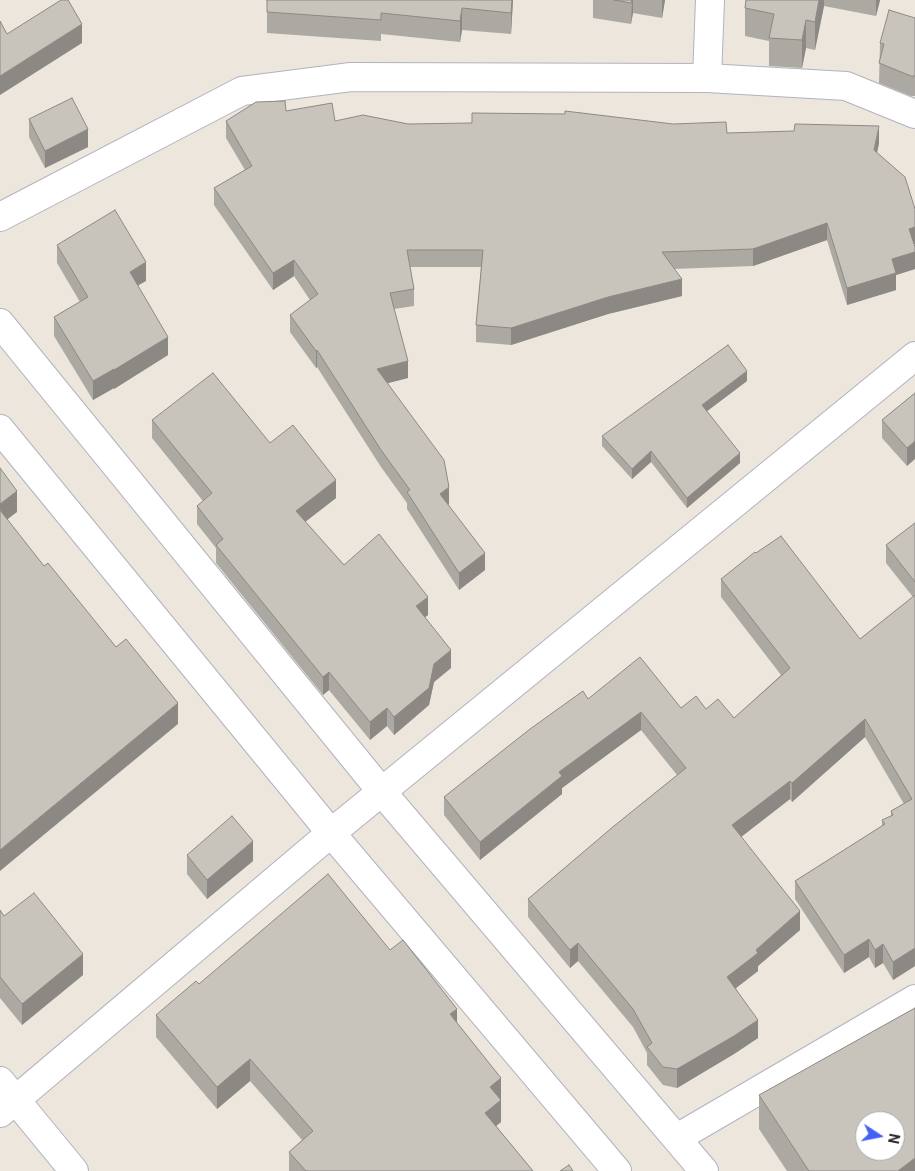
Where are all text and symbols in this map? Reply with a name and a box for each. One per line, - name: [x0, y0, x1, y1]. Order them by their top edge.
- north arrow: [855, 1111, 905, 1161]
- text: N: [885, 1132, 903, 1145]

